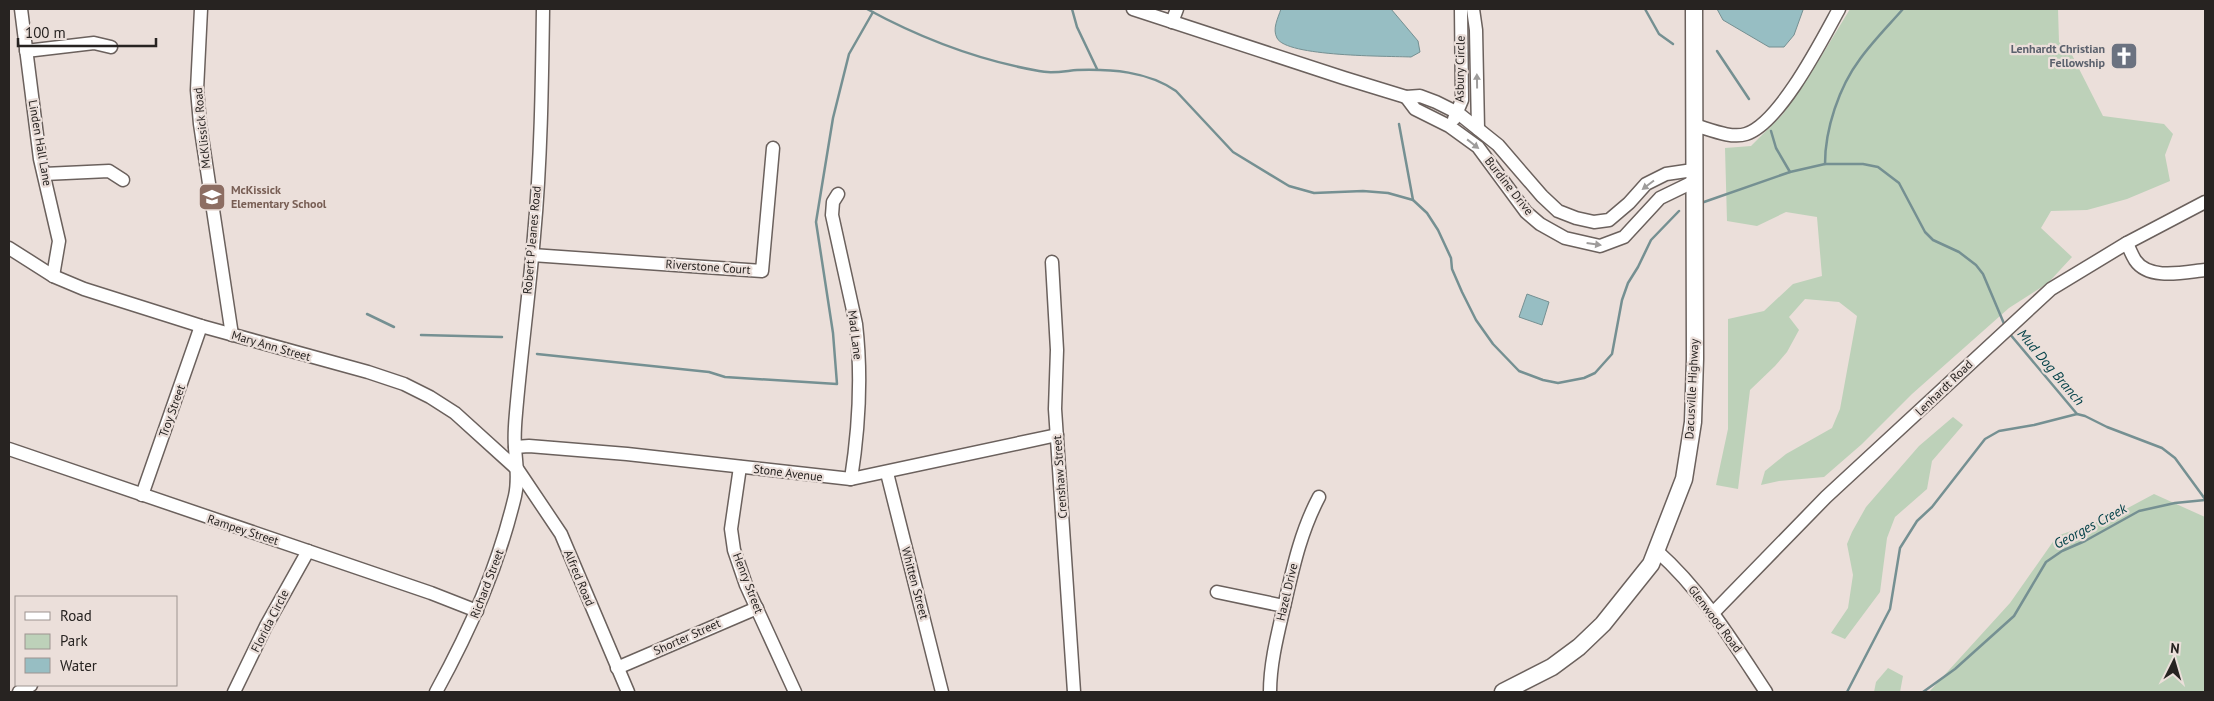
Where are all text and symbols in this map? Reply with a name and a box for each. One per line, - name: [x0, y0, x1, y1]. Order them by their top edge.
- scale bar: [18, 15, 155, 47]
- text: 100 m: [25, 23, 66, 42]
- street label: Asbury Circle: [1451, 36, 1468, 102]
- place label: Lenhardt Christian Fellowship: [2011, 41, 2106, 70]
- church icon: Lenhardt Christian Fellowship: [2109, 41, 2139, 71]
- one-way arrow: [1473, 72, 1481, 88]
- street label: McKlissick Road: [190, 87, 213, 169]
- street label: Linden Hall Lane: [26, 99, 55, 187]
- one-way arrow: [1466, 139, 1479, 150]
- street label: Burdine Drive: [1482, 153, 1537, 218]
- one-way arrow: [1642, 179, 1655, 190]
- school or university icon: McKissick Elementary School: [197, 182, 227, 212]
- place label: McKissick Elementary School: [231, 182, 327, 211]
- street label: Robert P Jeanes Road: [519, 185, 544, 295]
- one-way arrow: [1586, 240, 1602, 248]
- street label: Riverstone Court: [665, 256, 751, 277]
- street label: Mad Lane: [845, 309, 866, 361]
- water label: Mud Dog Branch: [2014, 325, 2088, 409]
- street label: Mary Ann Street: [230, 327, 312, 364]
- street label: Dacusville Highway: [1681, 338, 1702, 440]
- street label: Lenhardt Road: [1912, 357, 1975, 419]
- street label: Troy Street: [155, 383, 188, 439]
- street label: Crenshaw Street: [1049, 435, 1070, 519]
- street label: Stone Avenue: [753, 461, 824, 484]
- water label: Georges Creek: [2050, 499, 2130, 553]
- street label: Rampey Street: [206, 511, 281, 548]
- street label: Whitten Street: [899, 545, 932, 621]
- street label: Richard Street: [467, 547, 507, 620]
- street label: Alfred Road: [561, 547, 598, 608]
- street label: Henry Street: [730, 550, 767, 615]
- street label: Hazel Drive: [1273, 562, 1300, 622]
- street label: Glenwood Road: [1685, 582, 1745, 655]
- street label: Florida Circle: [247, 587, 292, 655]
- legend: [15, 596, 178, 686]
- text: Road: [60, 606, 92, 625]
- street label: Shorter Street: [651, 615, 723, 658]
- text: Park: [60, 631, 88, 650]
- north arrow: [2149, 636, 2199, 686]
- text: N: [2170, 639, 2181, 657]
- text: Water: [60, 656, 97, 675]

